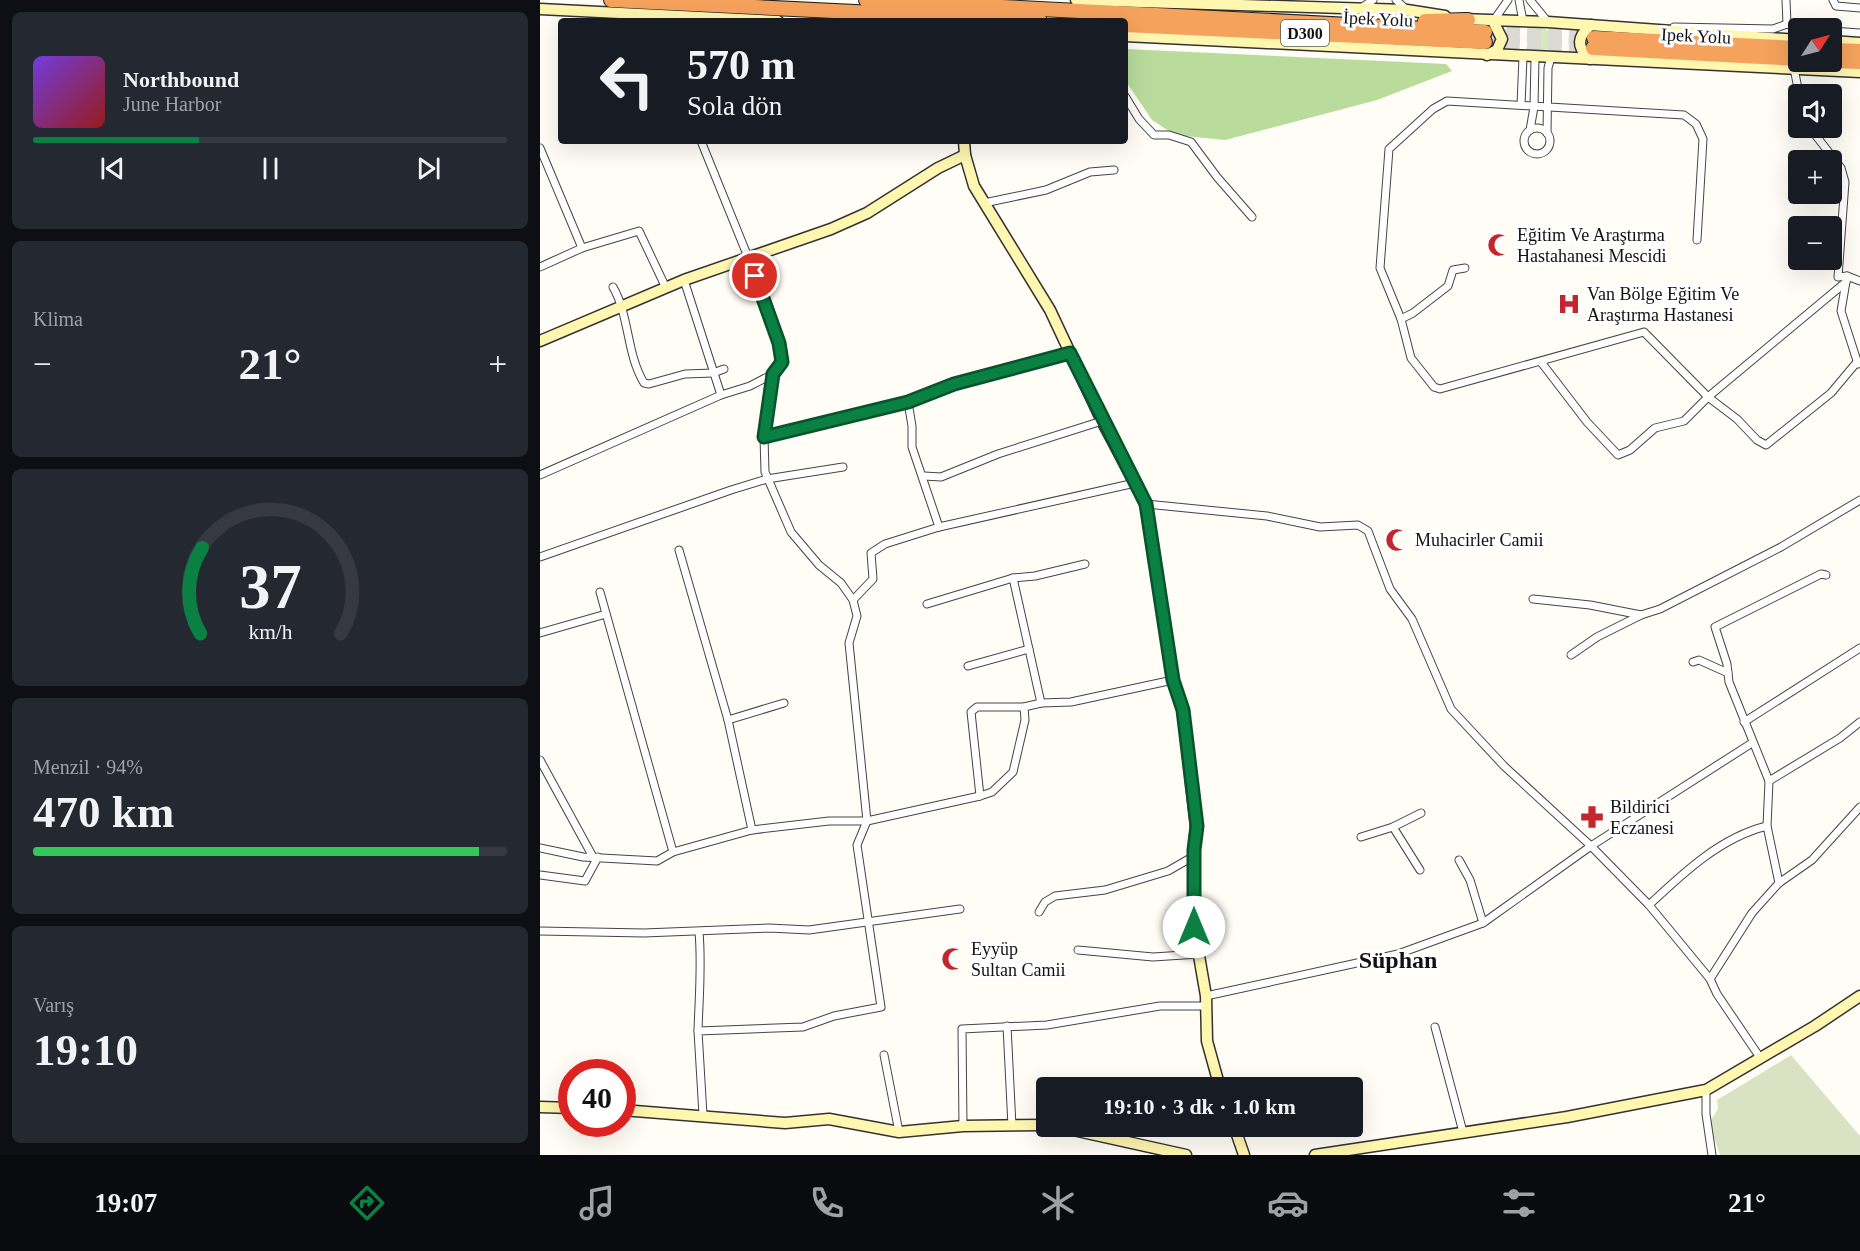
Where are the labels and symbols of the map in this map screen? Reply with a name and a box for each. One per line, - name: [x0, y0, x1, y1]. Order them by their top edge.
- street label: İpek Yolu: [1343, 7, 1413, 31]
- north arrow: [1788, 18, 1842, 72]
- road number: D300: [1281, 20, 1329, 46]
- street label: Ipek Yolu: [1661, 24, 1731, 48]
- place label: Eğitim Ve Araştırma Hastahanesi Mescidi: [1517, 225, 1666, 266]
- mosque icon: Eğitim Ve Araştırma Hastahanesi Mescidi: [1486, 232, 1512, 258]
- pin: [729, 250, 780, 301]
- place label: Van Bölge Eğitim Ve Araştırma Hastanesi: [1587, 284, 1739, 325]
- hospital icon: Van Bölge Eğitim Ve Araştırma Hastanesi: [1556, 291, 1582, 317]
- mosque icon: Muhacirler Camii: [1384, 527, 1410, 553]
- place label: Muhacirler Camii: [1415, 530, 1543, 550]
- place label: Bildirici Eczanesi: [1610, 797, 1674, 838]
- pharmacy icon: Bildirici Eczanesi: [1579, 804, 1605, 830]
- position arrow: [1162, 895, 1226, 959]
- place label: Eyyüp Sultan Camii: [971, 939, 1066, 980]
- mosque icon: Eyyüp Sultan Camii: [940, 946, 966, 972]
- district label: Süphan: [1359, 947, 1437, 973]
- speed limit sign: 40: [558, 1059, 636, 1137]

